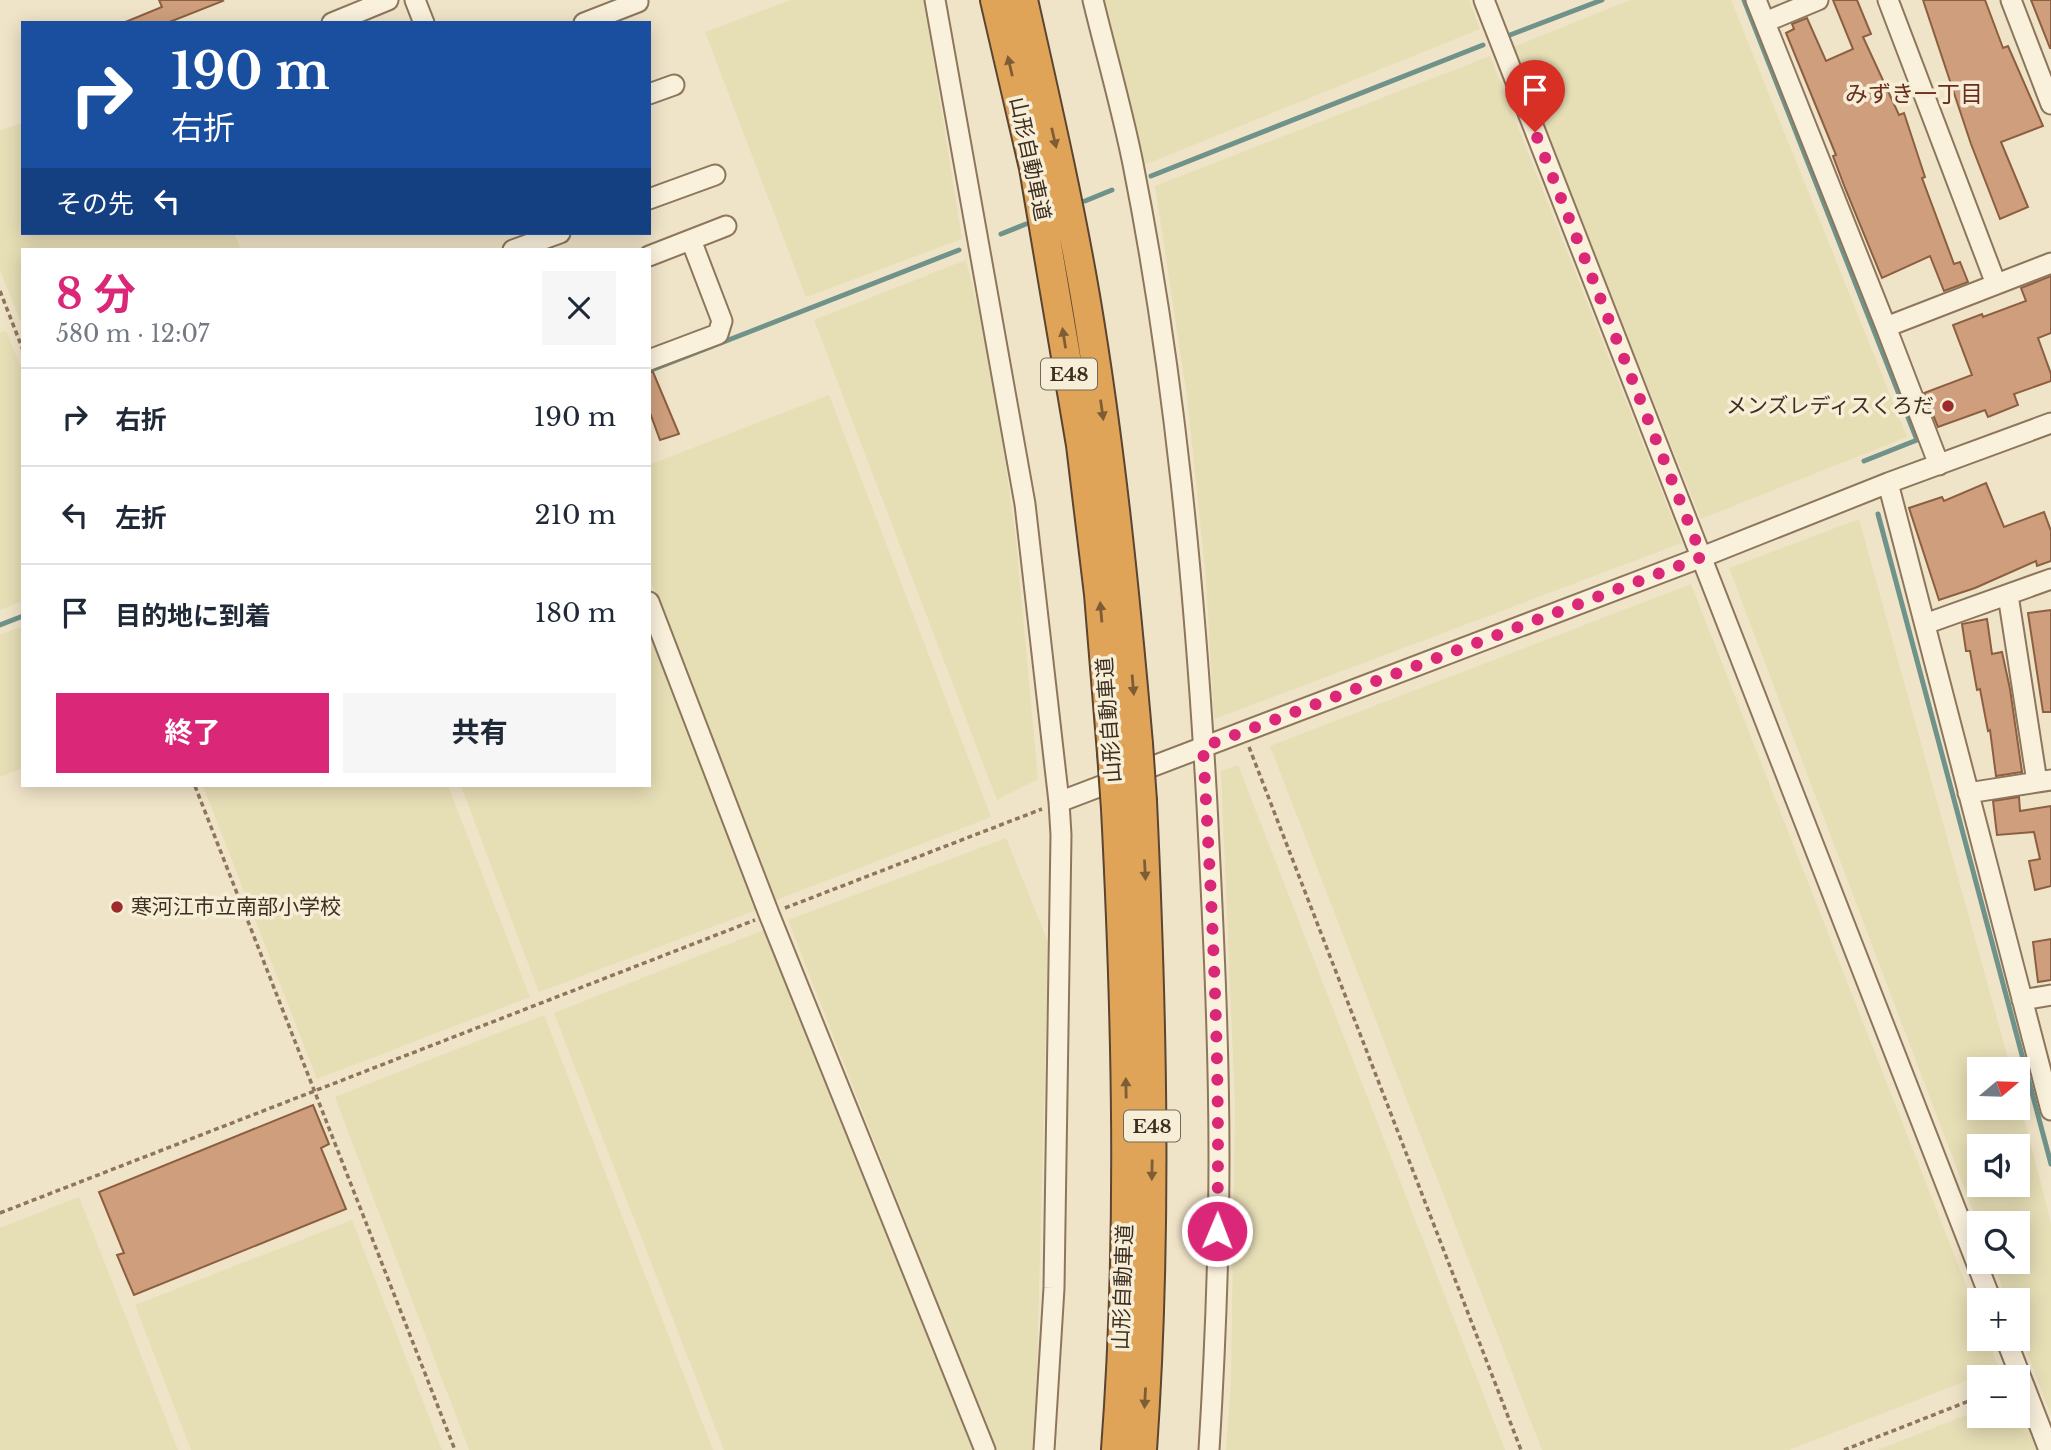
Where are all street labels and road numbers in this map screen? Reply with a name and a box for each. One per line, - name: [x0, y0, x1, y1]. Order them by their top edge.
- street label: 山形自動車道: [1004, 95, 1056, 223]
- road number: E48: [1041, 358, 1097, 390]
- street label: 山形自動車道: [1092, 656, 1126, 784]
- road number: E48: [1124, 1110, 1180, 1142]
- street label: 山形自動車道: [1108, 1224, 1138, 1350]

